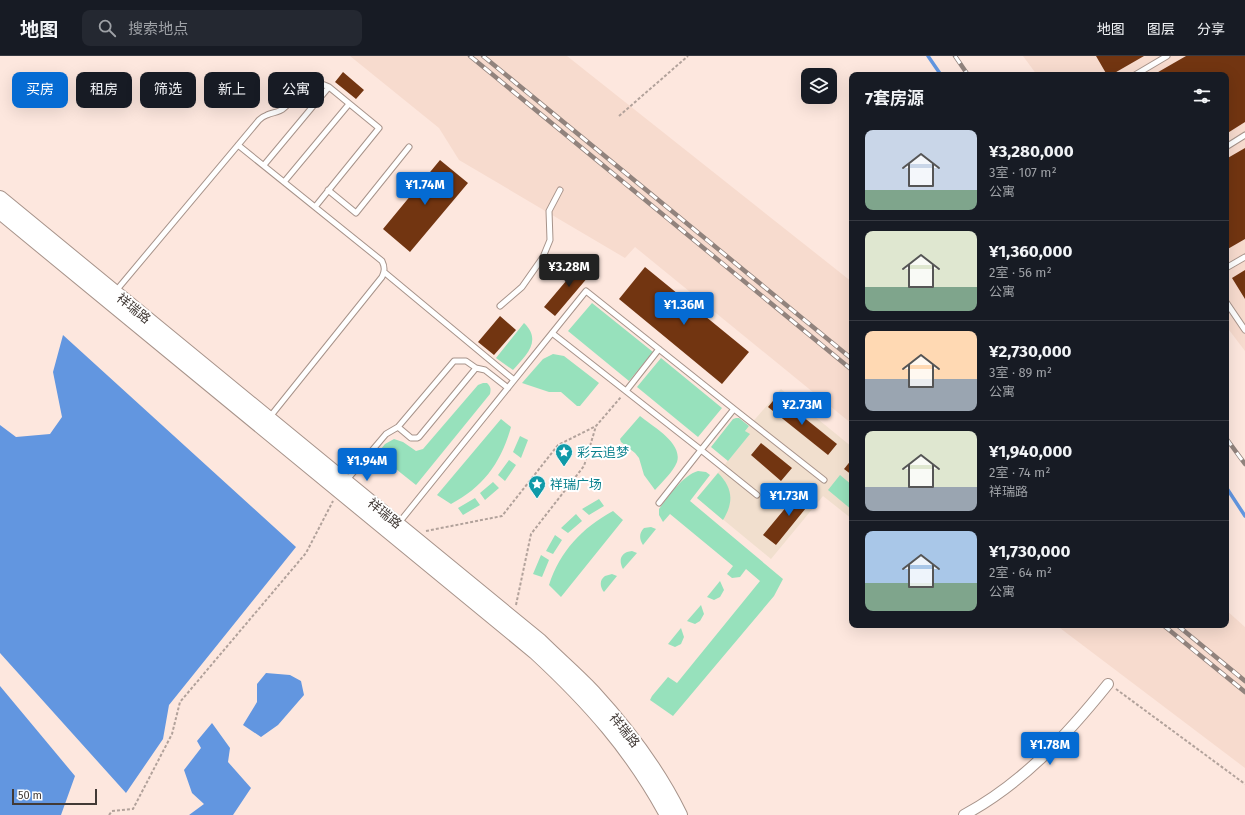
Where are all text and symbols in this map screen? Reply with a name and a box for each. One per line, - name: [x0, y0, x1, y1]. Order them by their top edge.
- search box: [82, 10, 362, 46]
- icon: search: [96, 17, 118, 39]
- text: 地图: [20, 18, 58, 41]
- text: 搜索地点: [128, 20, 188, 38]
- text: 地图: [1097, 21, 1125, 38]
- text: 图层: [1147, 21, 1175, 38]
- text: 分享: [1197, 21, 1225, 38]
- map controls: [801, 68, 837, 104]
- button: layers: [801, 68, 837, 104]
- chip: 买房: [12, 72, 68, 108]
- chip: 租房: [76, 72, 132, 108]
- chip: 筛选: [140, 72, 196, 108]
- chip: 新上: [204, 72, 260, 108]
- chip: 公寓: [268, 72, 324, 108]
- icon: filters: [1191, 85, 1213, 107]
- text: 7套房源: [865, 88, 924, 109]
- text: ¥3,280,000: [989, 141, 1074, 162]
- icon: home: [897, 146, 945, 194]
- text: 3室 · 107 m²: [989, 165, 1057, 180]
- pin: ¥1.74M: [392, 172, 458, 206]
- text: ¥1.74M: [405, 177, 445, 192]
- text: 公寓: [989, 184, 1015, 199]
- text: ¥1,360,000: [989, 241, 1072, 262]
- icon: home: [897, 247, 945, 295]
- pin: ¥3.28M: [536, 254, 602, 288]
- text: ¥3.28M: [548, 259, 590, 274]
- text: 2室 · 56 m²: [989, 265, 1052, 280]
- text: 公寓: [989, 284, 1015, 299]
- street label: 祥瑞路: [114, 290, 154, 326]
- pin: ¥1.36M: [651, 292, 717, 326]
- text: ¥1.36M: [664, 297, 704, 312]
- text: ¥2,730,000: [989, 341, 1072, 362]
- icon: home: [897, 347, 945, 395]
- text: 3室 · 89 m²: [989, 365, 1052, 380]
- text: 公寓: [989, 384, 1015, 399]
- pin: ¥2.73M: [769, 392, 835, 426]
- text: ¥2.73M: [782, 397, 822, 412]
- text: ¥1,940,000: [989, 441, 1072, 462]
- place icon: 彩云追梦: [554, 442, 574, 467]
- place label: 彩云追梦: [577, 445, 629, 460]
- icon: home: [897, 447, 945, 495]
- pin: ¥1.94M: [334, 448, 400, 482]
- text: ¥1.94M: [347, 453, 387, 468]
- text: 2室 · 74 m²: [989, 465, 1050, 480]
- place icon: 祥瑞广场: [527, 474, 547, 499]
- place label: 祥瑞广场: [550, 477, 602, 492]
- pin: ¥1.73M: [756, 483, 822, 517]
- text: 祥瑞路: [989, 484, 1028, 499]
- text: ¥1.73M: [769, 488, 809, 503]
- street label: 祥瑞路: [365, 495, 405, 531]
- text: ¥1,730,000: [989, 541, 1070, 562]
- icon: home: [897, 547, 945, 595]
- text: 2室 · 64 m²: [989, 565, 1052, 580]
- text: 公寓: [989, 584, 1015, 599]
- street label: 祥瑞路: [607, 710, 643, 750]
- pin: ¥1.78M: [1017, 732, 1083, 766]
- text: ¥1.78M: [1030, 737, 1070, 752]
- scale bar: [12, 787, 97, 806]
- text: 50 m: [18, 789, 42, 802]

